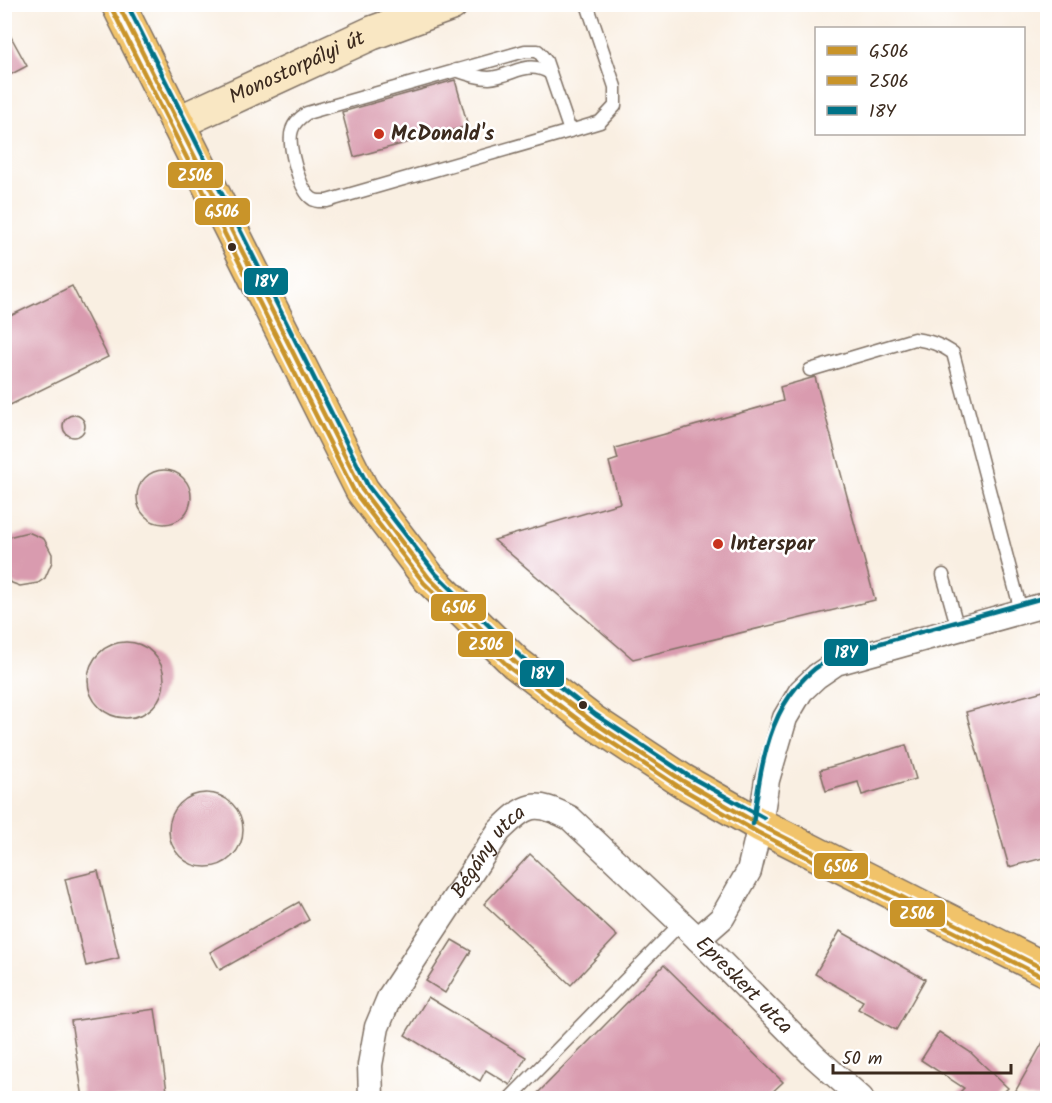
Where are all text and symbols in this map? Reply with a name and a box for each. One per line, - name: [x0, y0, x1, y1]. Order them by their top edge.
- street label: Monostorpályi út: [223, 22, 371, 113]
- legend: [815, 27, 1025, 135]
- text: G506: [869, 38, 909, 67]
- text: Z506: [869, 68, 909, 97]
- text: 18Y: [869, 98, 896, 127]
- place label: McDonald's: [391, 118, 495, 151]
- marker: McDonald's: [372, 127, 386, 141]
- line badge: Z506: [167, 161, 224, 189]
- text: Z506: [177, 164, 213, 189]
- line badge: G506: [194, 197, 251, 226]
- text: G506: [205, 200, 240, 225]
- unlabelled marker: [226, 241, 238, 253]
- line badge: 18Y: [243, 267, 289, 296]
- text: 18Y: [254, 270, 279, 295]
- place label: Interspar: [730, 528, 816, 561]
- marker: Interspar: [711, 537, 725, 551]
- line badge: G506: [430, 593, 487, 622]
- text: G506: [442, 596, 477, 621]
- line badge: Z506: [457, 630, 514, 658]
- text: Z506: [468, 633, 504, 658]
- line badge: 18Y: [823, 638, 869, 667]
- text: 18Y: [834, 641, 859, 666]
- line badge: 18Y: [519, 659, 565, 688]
- text: 18Y: [530, 662, 555, 687]
- unlabelled marker: [577, 699, 589, 711]
- street label: Bégány utca: [442, 797, 533, 905]
- line badge: G506: [813, 852, 869, 880]
- text: G506: [824, 855, 859, 880]
- line badge: Z506: [889, 899, 946, 928]
- text: Z506: [899, 902, 935, 927]
- street label: Epreskert utca: [687, 928, 801, 1042]
- scale bar: [833, 1037, 1012, 1075]
- text: 50 m: [842, 1045, 882, 1074]

